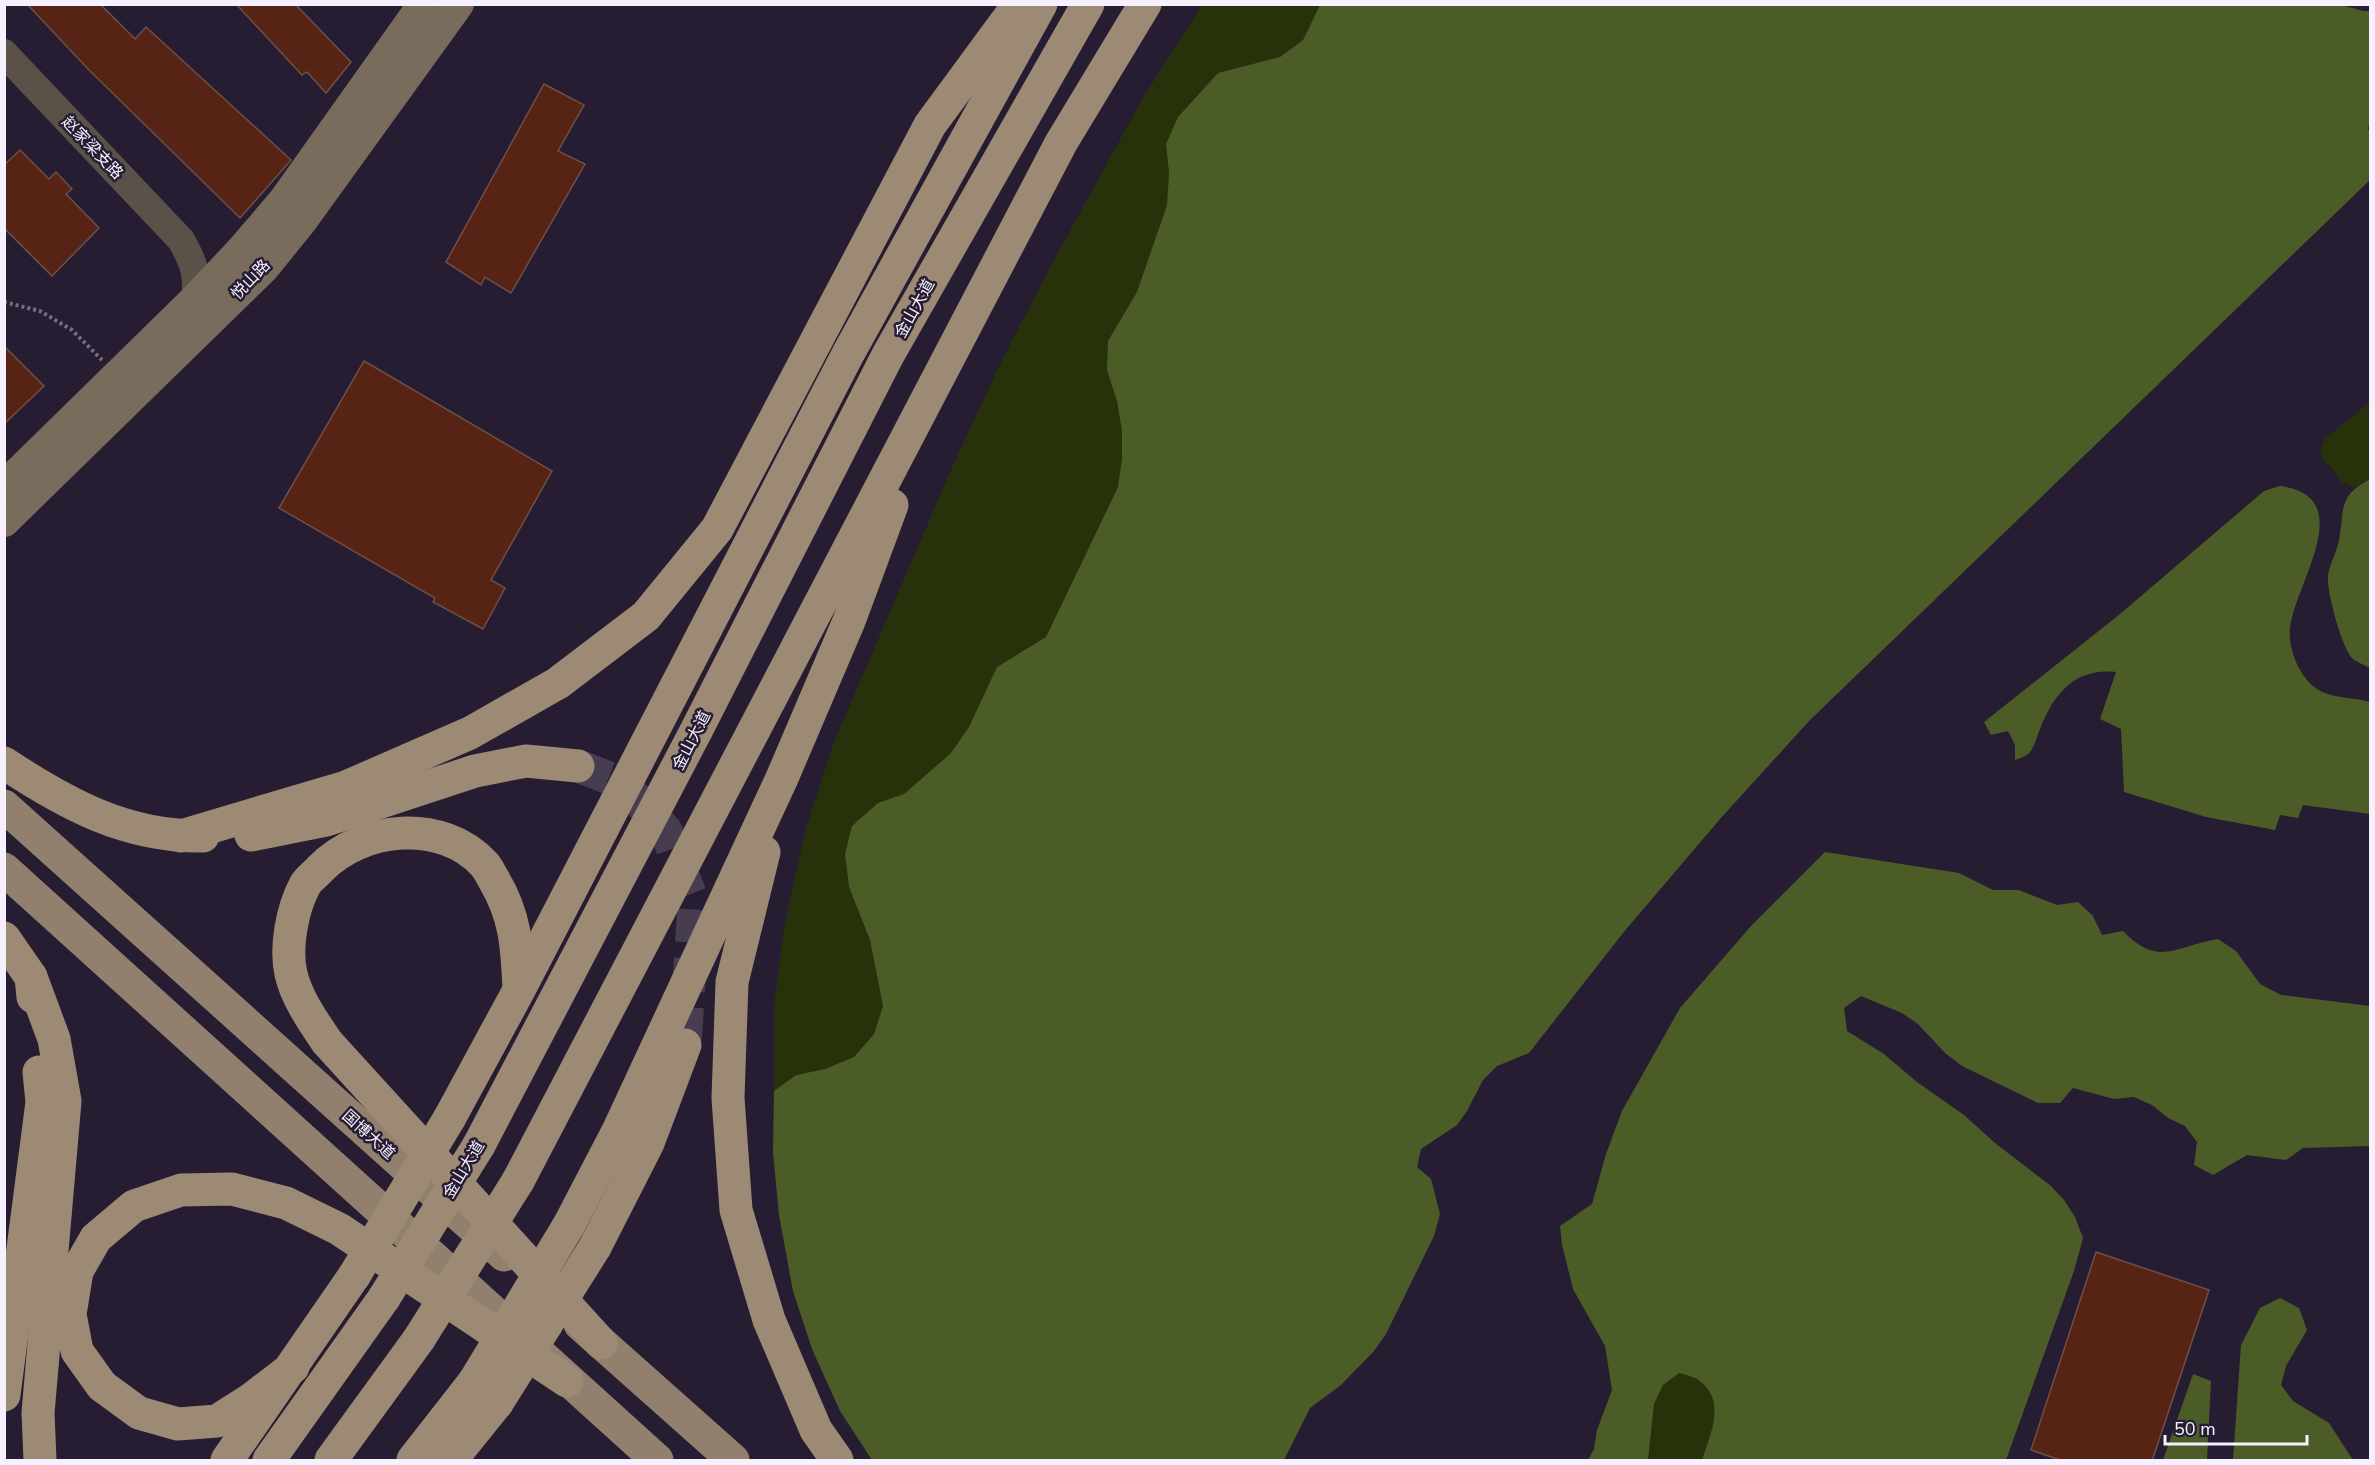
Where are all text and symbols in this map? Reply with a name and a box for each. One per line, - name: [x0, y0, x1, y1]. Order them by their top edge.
- street label: 赵家梁支路: [57, 111, 128, 184]
- street label: 悦山路: [226, 255, 275, 305]
- street label: 金山大道: [890, 275, 940, 342]
- street label: 金山大道: [668, 707, 716, 774]
- street label: 国博大道: [337, 1105, 399, 1164]
- street label: 金山大道: [438, 1136, 490, 1203]
- scale bar: [2165, 1408, 2308, 1446]
- text: 50 m: [2174, 1417, 2216, 1441]

